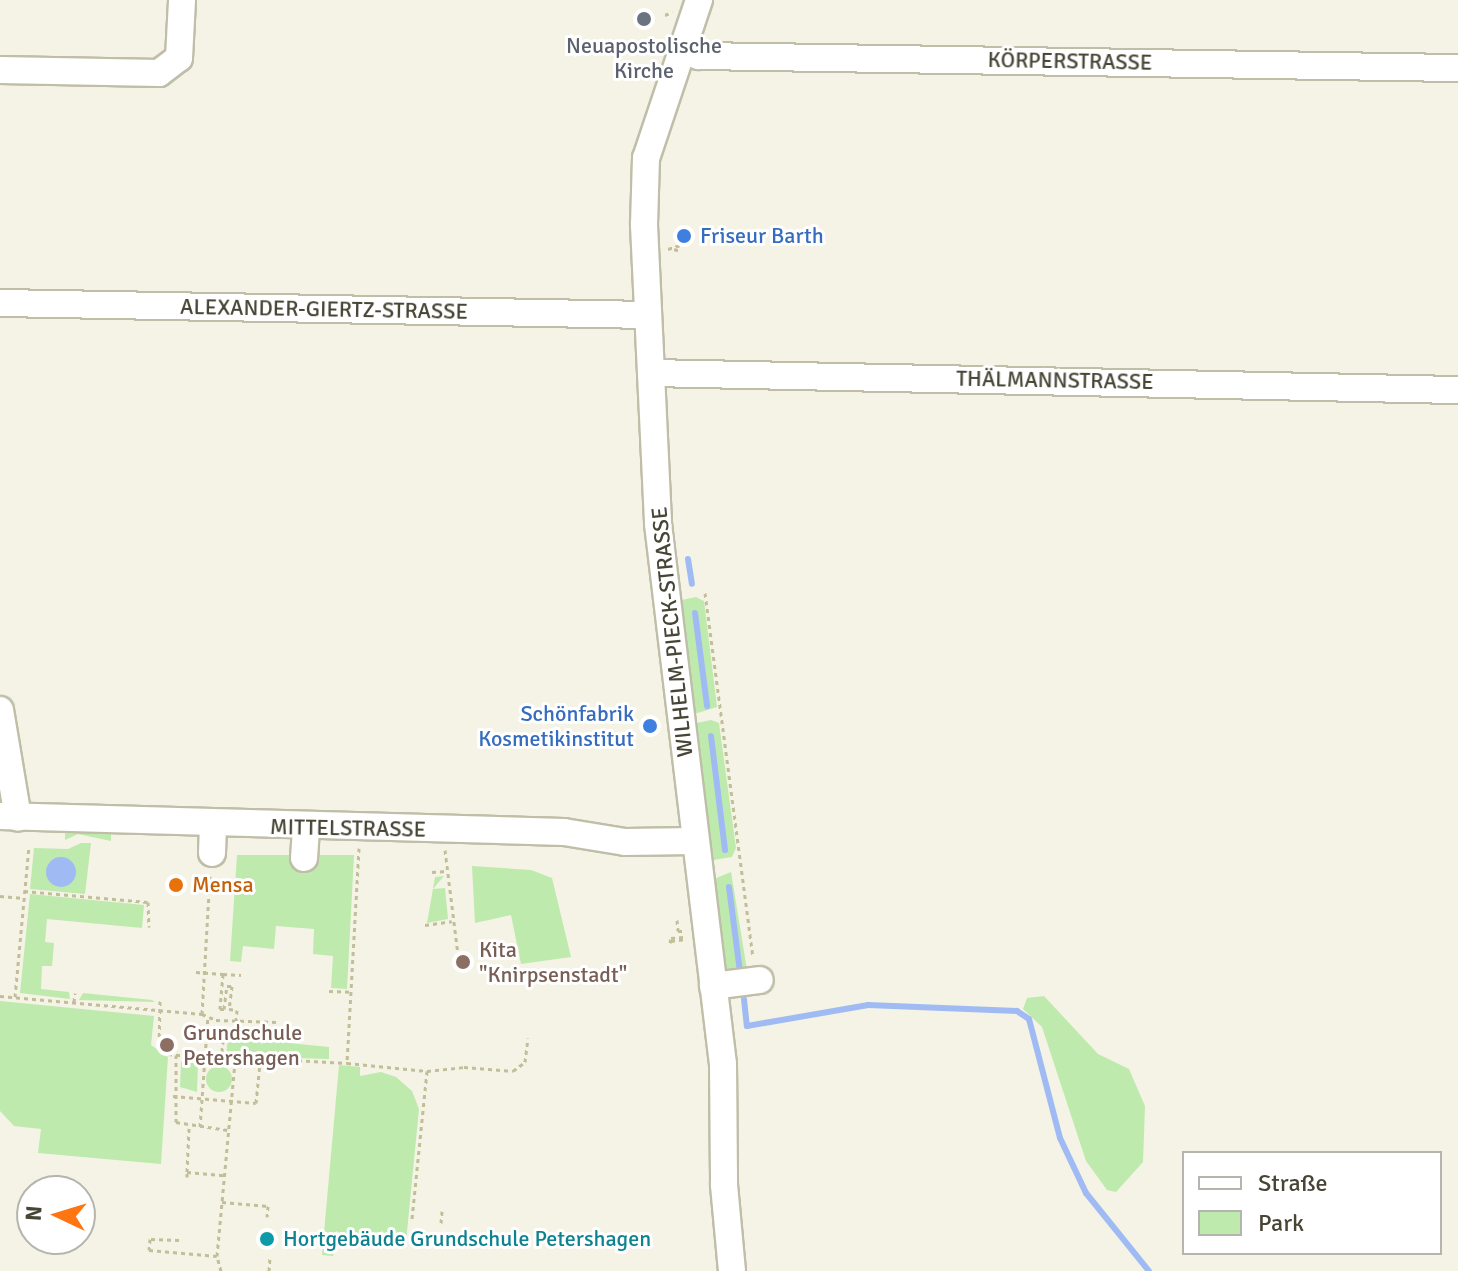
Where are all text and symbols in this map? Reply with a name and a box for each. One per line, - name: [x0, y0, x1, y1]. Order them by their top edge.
- marker: Neuapostolische Kirche: [635, 10, 653, 28]
- place label: Neuapostolische Kirche: [566, 32, 722, 84]
- street label: KÖRPERSTRASSE: [987, 46, 1153, 76]
- place label: Friseur Barth: [700, 223, 824, 249]
- marker: Friseur Barth: [675, 227, 693, 245]
- street label: ALEXANDER-GIERTZ-STRASSE: [180, 293, 468, 325]
- street label: THÄLMANNSTRASSE: [956, 365, 1154, 395]
- street label: WILHELM-PIECK-STRASSE: [646, 506, 698, 758]
- place label: Schönfabrik Kosmetikinstitut: [478, 700, 634, 752]
- marker: Schönfabrik Kosmetikinstitut: [641, 717, 659, 735]
- street label: MITTELSTRASSE: [270, 813, 426, 843]
- place label: Mensa: [192, 872, 254, 898]
- marker: Mensa: [167, 876, 185, 894]
- place label: Kita "Knirpsenstadt": [479, 936, 627, 988]
- marker: Kita "Knirpsenstadt": [454, 953, 472, 971]
- place label: Grundschule Petershagen: [183, 1019, 302, 1070]
- marker: Grundschule Petershagen: [158, 1036, 176, 1054]
- legend: [1182, 1151, 1442, 1255]
- text: Straße: [1258, 1168, 1328, 1198]
- north arrow: [16, 1175, 96, 1255]
- text: N: [20, 1205, 48, 1222]
- text: Park: [1258, 1208, 1304, 1238]
- place label: Hortgebäude Grundschule Petershagen: [283, 1226, 651, 1252]
- marker: Hortgebäude Grundschule Petershagen: [258, 1230, 276, 1248]

